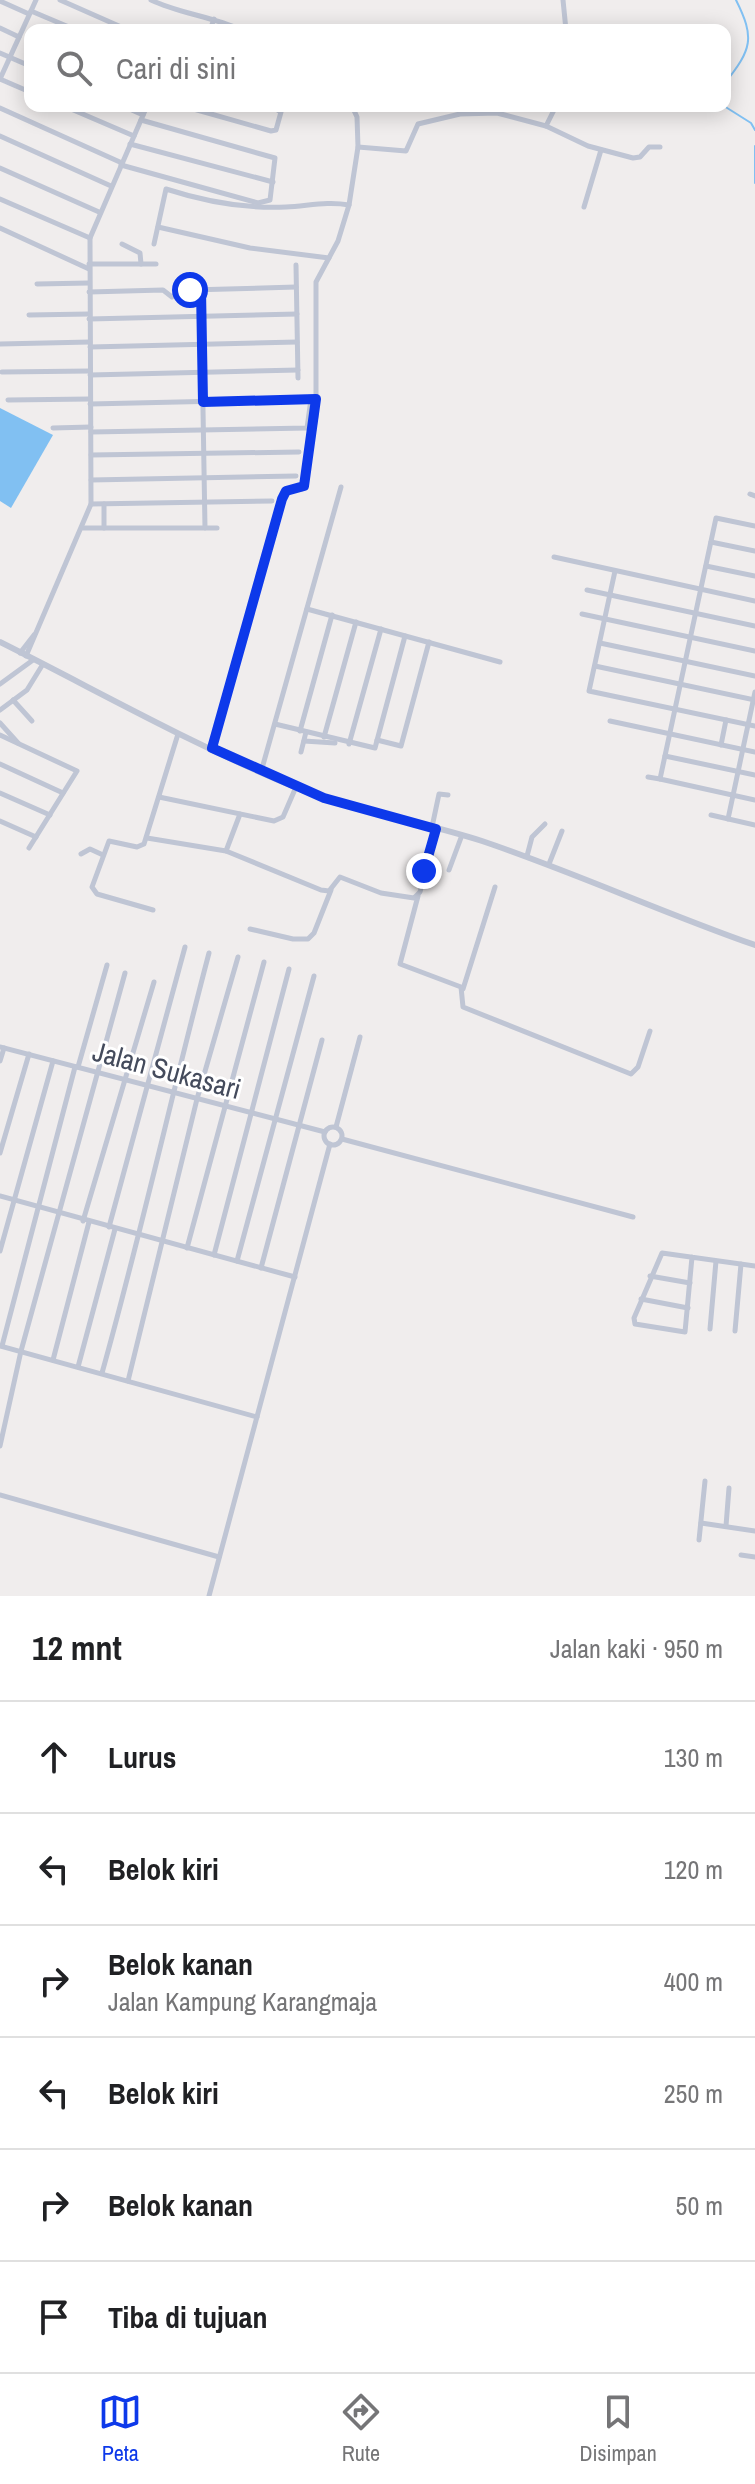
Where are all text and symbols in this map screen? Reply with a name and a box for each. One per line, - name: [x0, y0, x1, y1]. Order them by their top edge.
- search box: [24, 24, 731, 112]
- icon: search: [52, 46, 96, 90]
- text: Cari di sini: [116, 48, 236, 88]
- route start: [172, 272, 208, 308]
- route end: [406, 853, 442, 889]
- street label: Jalan Sukasari: [89, 1032, 245, 1108]
- text: 12 mnt: [32, 1625, 122, 1671]
- text: Jalan kaki · 950 m: [550, 1631, 723, 1666]
- icon: ahead: [32, 1735, 76, 1779]
- text: Lurus: [108, 1737, 176, 1777]
- text: 130 m: [664, 1740, 723, 1775]
- icon: left: [32, 1847, 76, 1891]
- text: Belok kiri: [108, 1849, 219, 1889]
- text: 120 m: [664, 1852, 723, 1887]
- text: Belok kanan: [108, 1944, 253, 1984]
- icon: right: [32, 1959, 76, 2003]
- text: 400 m: [664, 1964, 723, 1999]
- text: Jalan Kampung Karangmaja: [108, 1984, 377, 2019]
- icon: left: [32, 2071, 76, 2115]
- text: Belok kiri: [108, 2073, 219, 2113]
- text: 250 m: [664, 2076, 723, 2111]
- icon: right: [32, 2183, 76, 2227]
- text: Belok kanan: [108, 2185, 253, 2225]
- text: 50 m: [676, 2188, 723, 2223]
- icon: arrive: [32, 2295, 76, 2339]
- text: Tiba di tujuan: [108, 2297, 268, 2337]
- tab: Peta: [98, 2390, 142, 2468]
- tab: Rute: [339, 2390, 383, 2468]
- tab: Disimpan: [579, 2390, 657, 2468]

